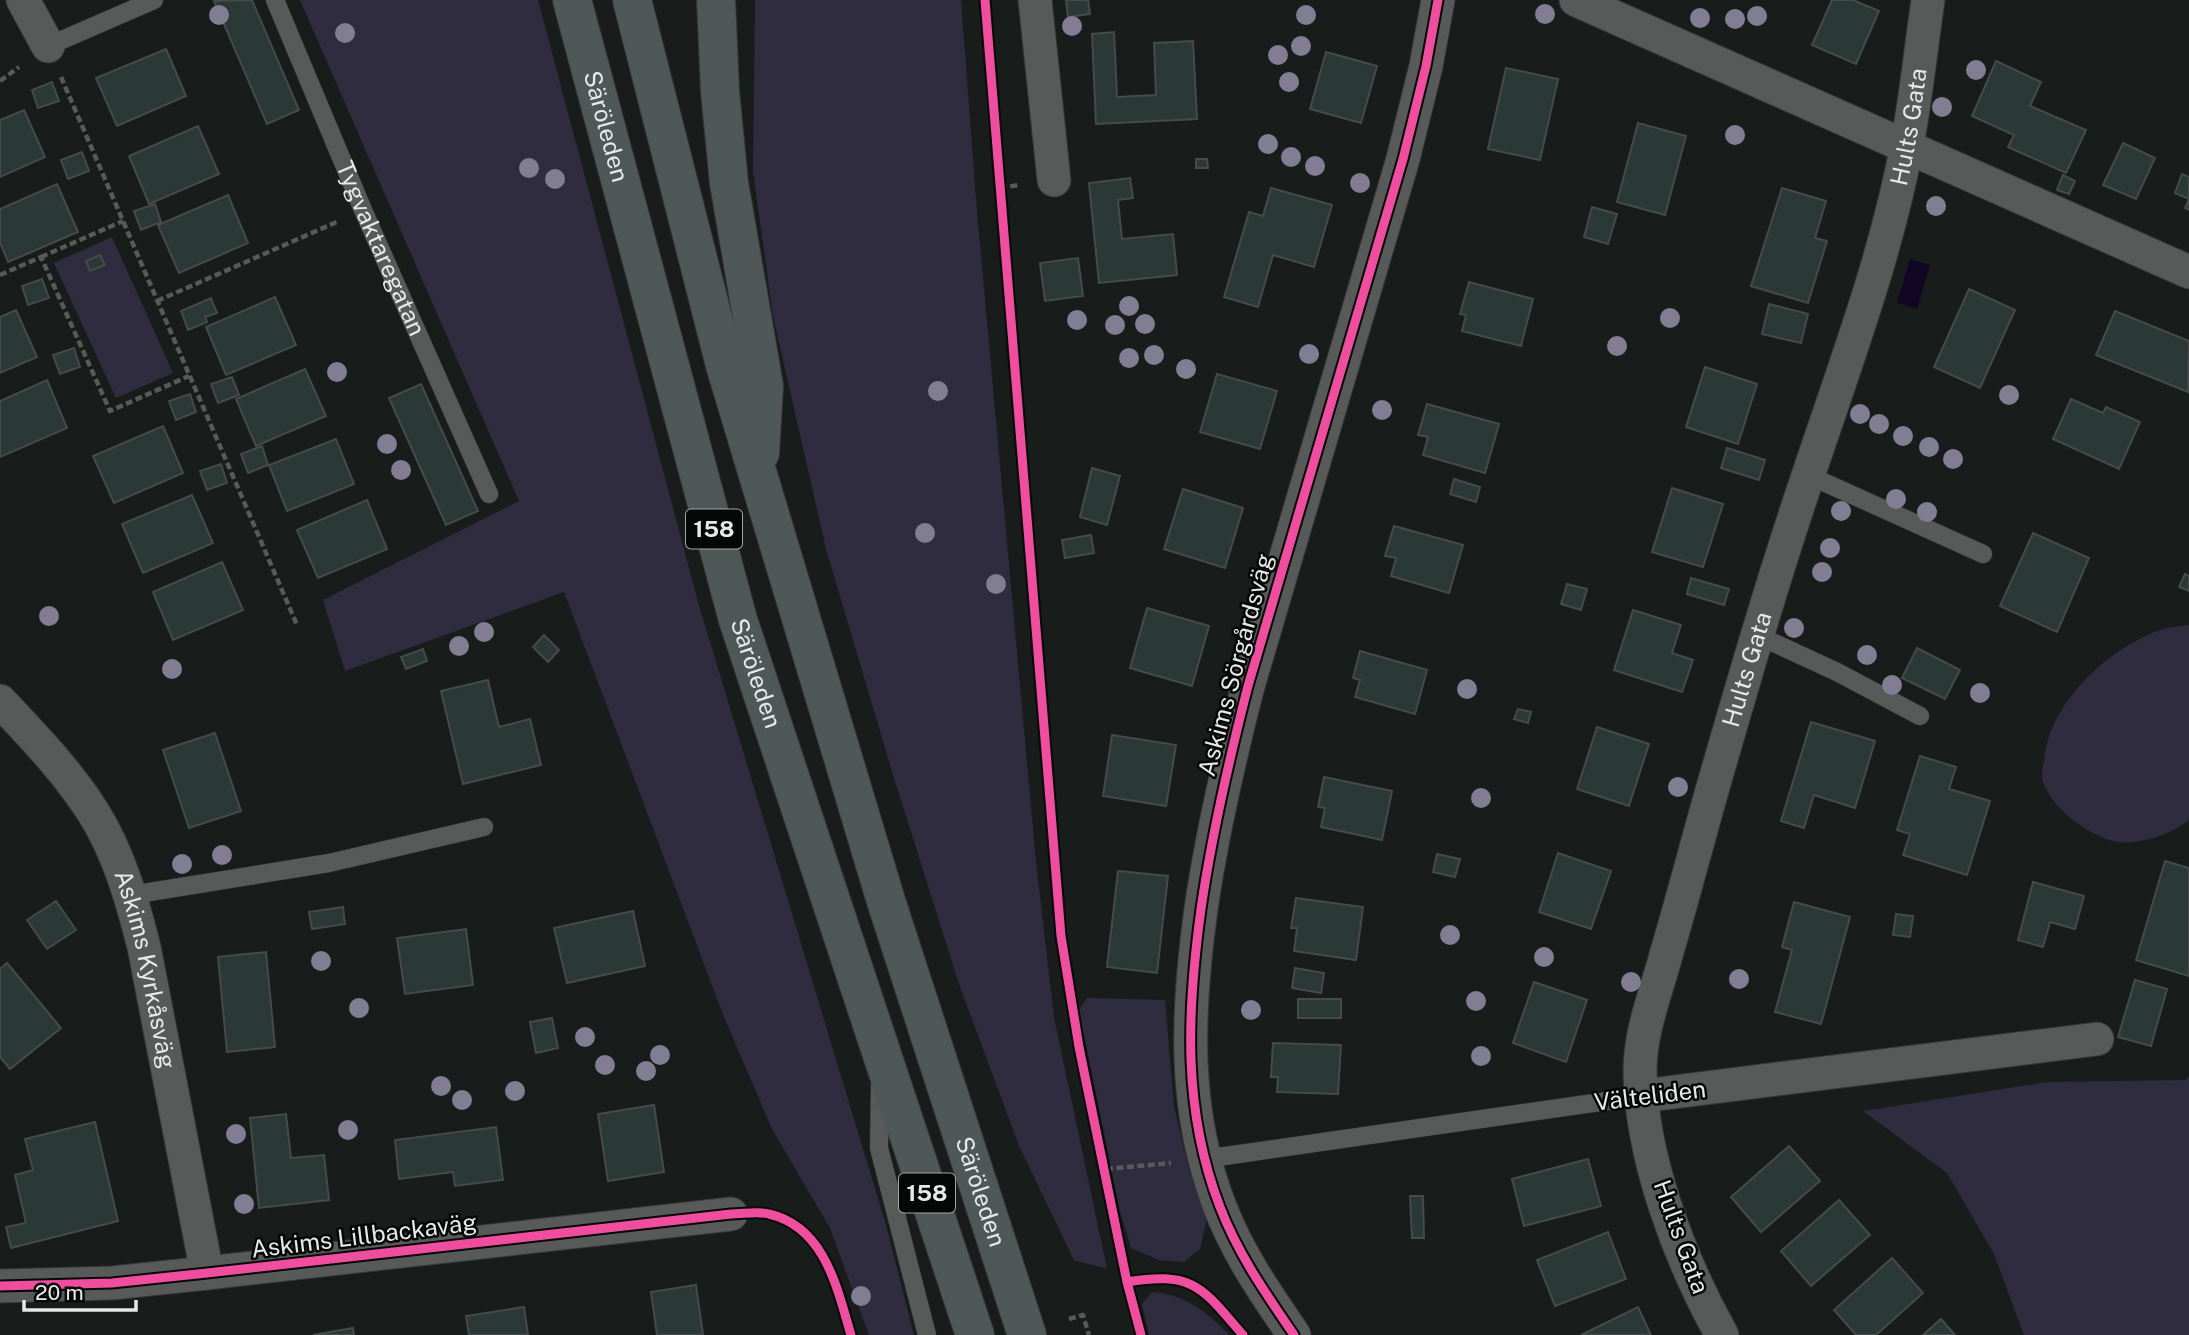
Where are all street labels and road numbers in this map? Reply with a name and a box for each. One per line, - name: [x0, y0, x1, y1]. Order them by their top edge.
- street label: Hults Gata: [1884, 66, 1932, 188]
- street label: Säröleden: [579, 68, 635, 185]
- street label: Tygvaktaregatan: [331, 157, 432, 340]
- road number: 158: [686, 509, 742, 548]
- street label: Askims Sörgårdsväg: [1192, 550, 1278, 779]
- street label: Hults Gata: [1716, 608, 1777, 730]
- street label: Säröleden: [725, 614, 788, 732]
- street label: Askims Kyrkåsväg: [109, 866, 182, 1071]
- street label: Välteliden: [1592, 1074, 1707, 1116]
- street label: Säröleden: [950, 1133, 1012, 1250]
- road number: 158: [899, 1174, 955, 1212]
- street label: Hults Gata: [1648, 1176, 1715, 1297]
- street label: Askims Lillbackaväg: [249, 1207, 478, 1263]

